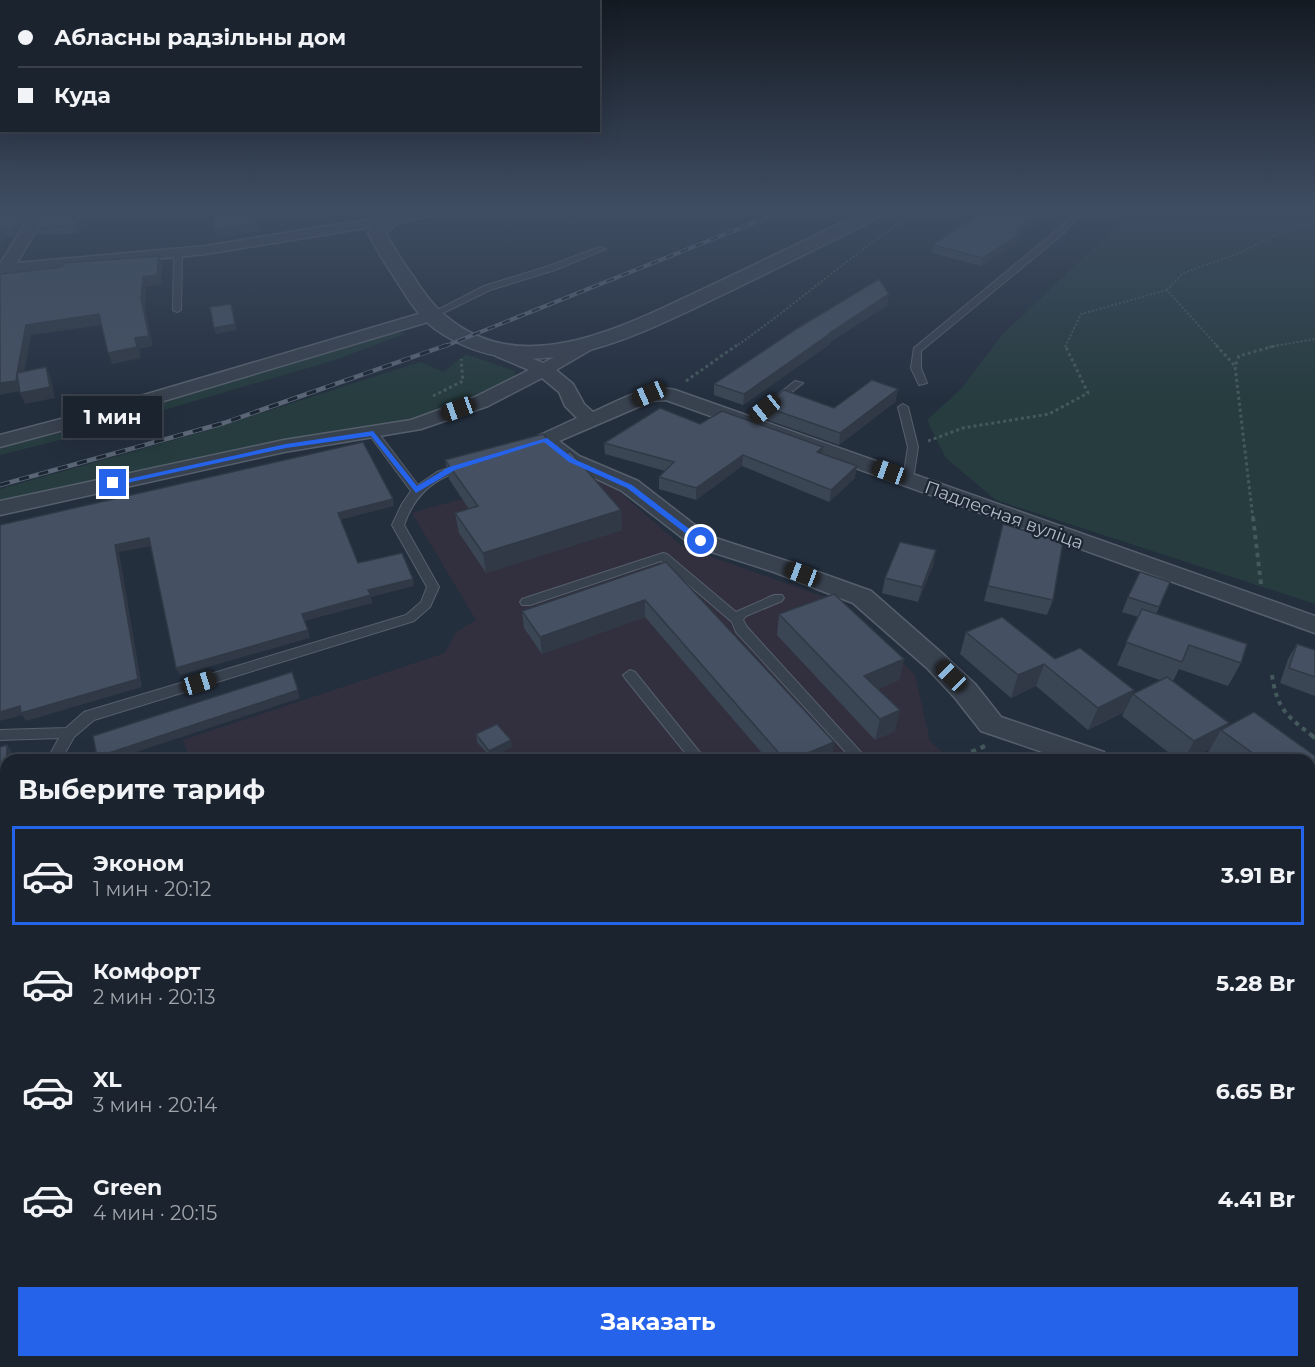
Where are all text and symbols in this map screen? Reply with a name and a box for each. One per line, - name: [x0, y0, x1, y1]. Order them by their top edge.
- text: Абласны радзільны дом: [54, 24, 346, 51]
- text: Куда: [54, 82, 111, 109]
- car: [629, 378, 669, 410]
- car: [745, 391, 785, 427]
- car: [438, 394, 478, 424]
- callout: 1 мин: [63, 396, 162, 438]
- text: 1 мин: [84, 405, 141, 429]
- car: [869, 457, 909, 487]
- route end: [99, 469, 126, 496]
- street label: Падлесная вуліца: [921, 476, 1087, 554]
- route start: [687, 527, 714, 554]
- car: [782, 559, 822, 589]
- car: [932, 657, 970, 695]
- car: [179, 669, 219, 697]
- text: Выберите тариф: [18, 773, 265, 806]
- icon: car: [21, 849, 75, 903]
- text: Эконом: [93, 850, 184, 877]
- text: 3.91 Br: [1221, 862, 1295, 889]
- text: 1 мин · 20:12: [93, 877, 211, 901]
- icon: car: [21, 957, 75, 1011]
- text: Комфорт: [93, 958, 201, 985]
- text: 5.28 Br: [1216, 970, 1295, 997]
- text: 2 мин · 20:13: [93, 985, 215, 1009]
- icon: car: [21, 1065, 75, 1119]
- text: XL: [93, 1066, 122, 1093]
- text: 6.65 Br: [1216, 1078, 1295, 1105]
- text: 3 мин · 20:14: [93, 1093, 217, 1117]
- icon: car: [21, 1173, 75, 1227]
- text: Green: [93, 1174, 162, 1201]
- text: 4.41 Br: [1218, 1186, 1295, 1213]
- text: 4 мин · 20:15: [93, 1201, 217, 1225]
- button: Заказать: [18, 1287, 1298, 1356]

